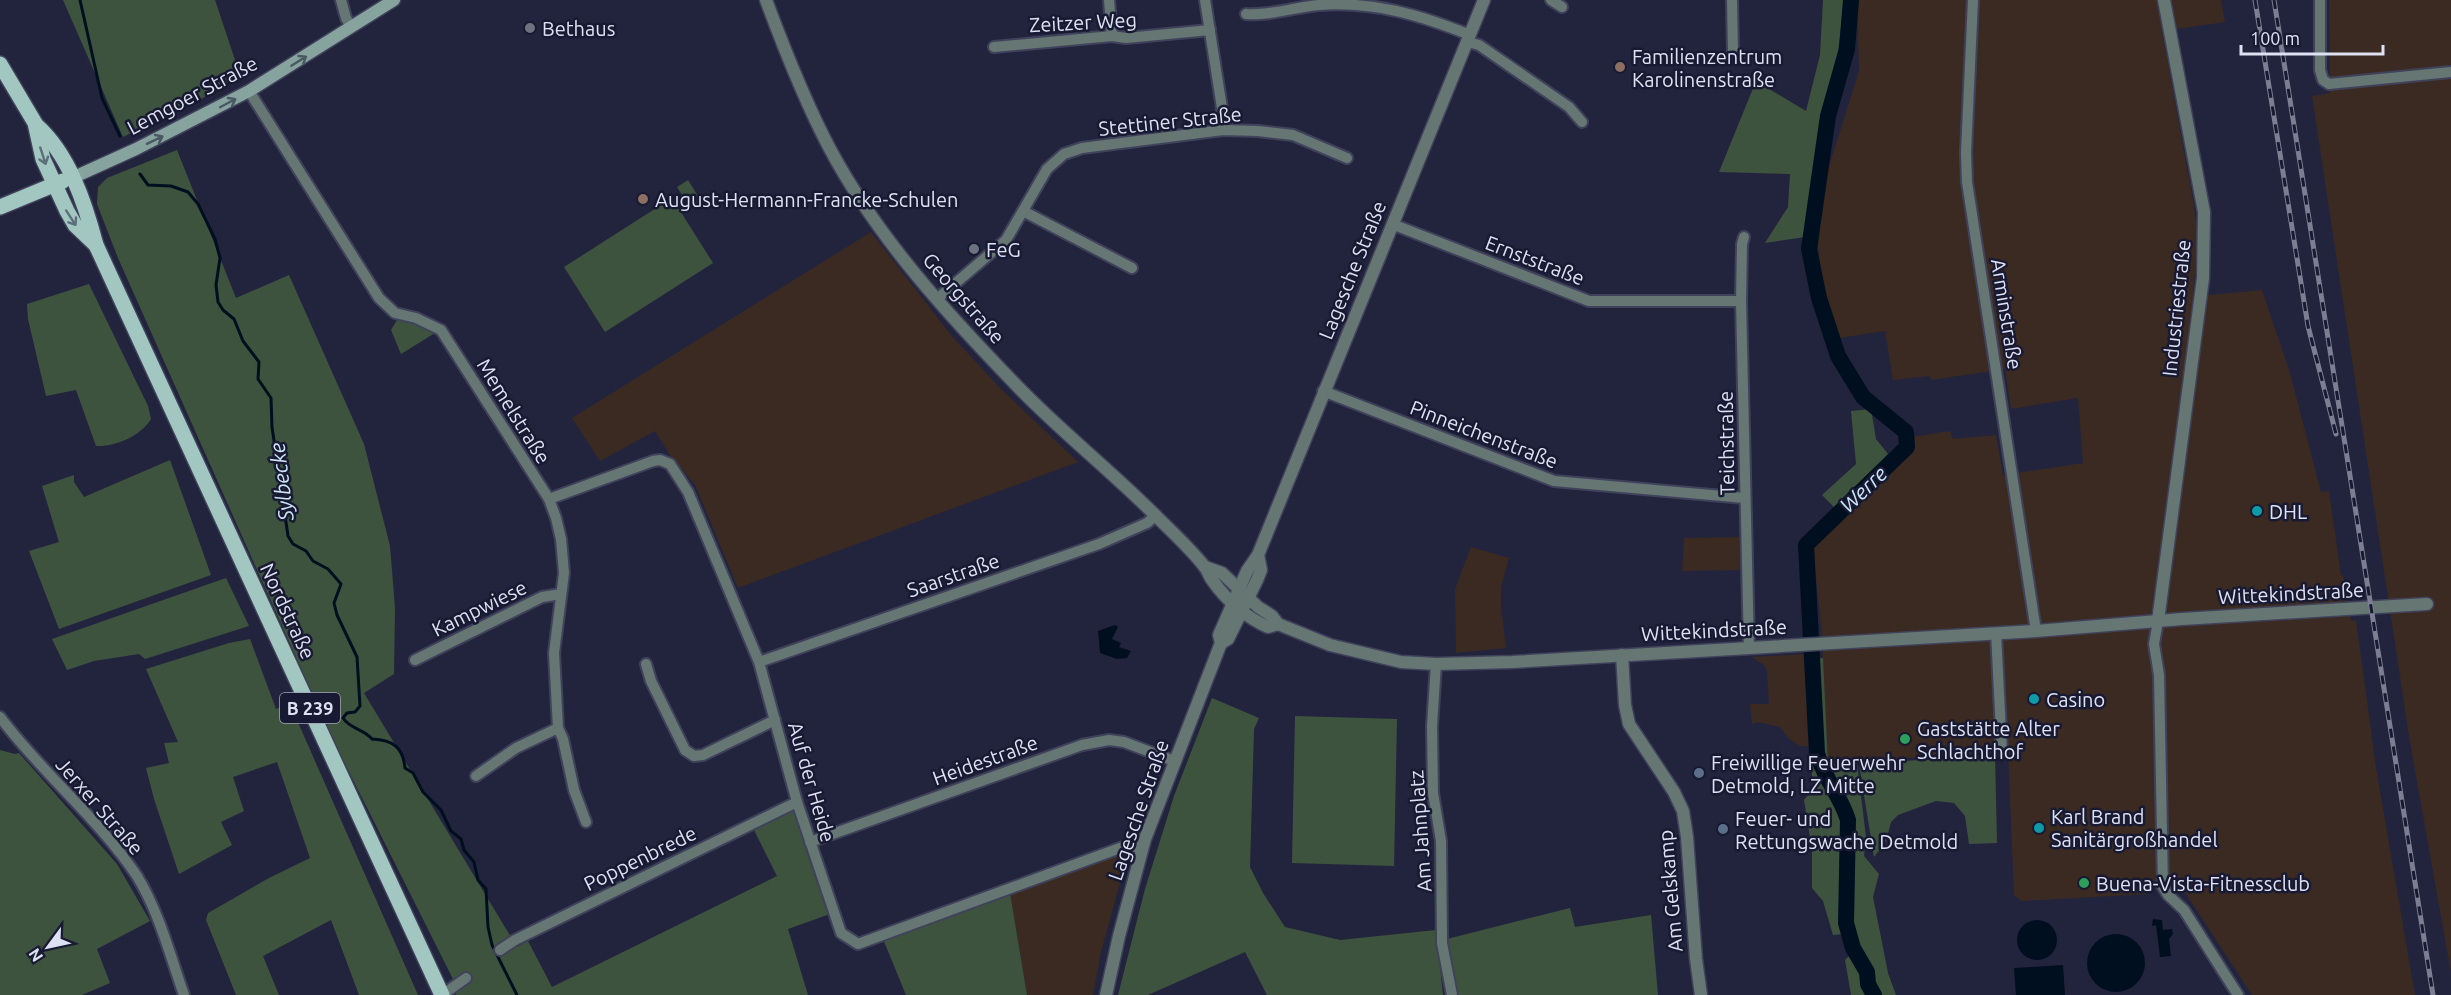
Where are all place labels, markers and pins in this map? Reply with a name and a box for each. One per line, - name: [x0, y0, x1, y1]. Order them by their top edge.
- place label: Bethaus: [542, 17, 615, 40]
- marker: Bethaus: [523, 21, 537, 35]
- place label: Familienzentrum Karolinenstraße: [1632, 45, 1782, 91]
- marker: Familienzentrum Karolinenstraße: [1613, 60, 1627, 74]
- place label: August-Hermann-Francke-Schulen: [655, 188, 959, 211]
- marker: August-Hermann-Francke-Schulen: [636, 192, 650, 206]
- place label: FeG: [986, 238, 1021, 261]
- marker: FeG: [967, 242, 981, 256]
- place label: DHL: [2269, 500, 2307, 523]
- marker: DHL: [2250, 504, 2264, 518]
- place label: Casino: [2046, 688, 2105, 711]
- marker: Casino: [2027, 692, 2041, 706]
- place label: Gaststätte Alter Schlachthof: [1917, 717, 2060, 763]
- marker: Gaststätte Alter Schlachthof: [1898, 732, 1912, 746]
- place label: Freiwillige Feuerwehr Detmold, LZ Mitte: [1711, 751, 1905, 797]
- marker: Freiwillige Feuerwehr Detmold, LZ Mitte: [1692, 766, 1706, 780]
- place label: Karl Brand Sanitärgroßhandel: [2051, 805, 2218, 851]
- place label: Feuer- und Rettungswache Detmold: [1735, 807, 1958, 853]
- marker: Karl Brand Sanitärgroßhandel: [2032, 821, 2046, 835]
- marker: Feuer- und Rettungswache Detmold: [1716, 822, 1730, 836]
- place label: Buena-Vista-Fitnessclub: [2096, 872, 2310, 895]
- marker: Buena-Vista-Fitnessclub: [2077, 876, 2091, 890]

